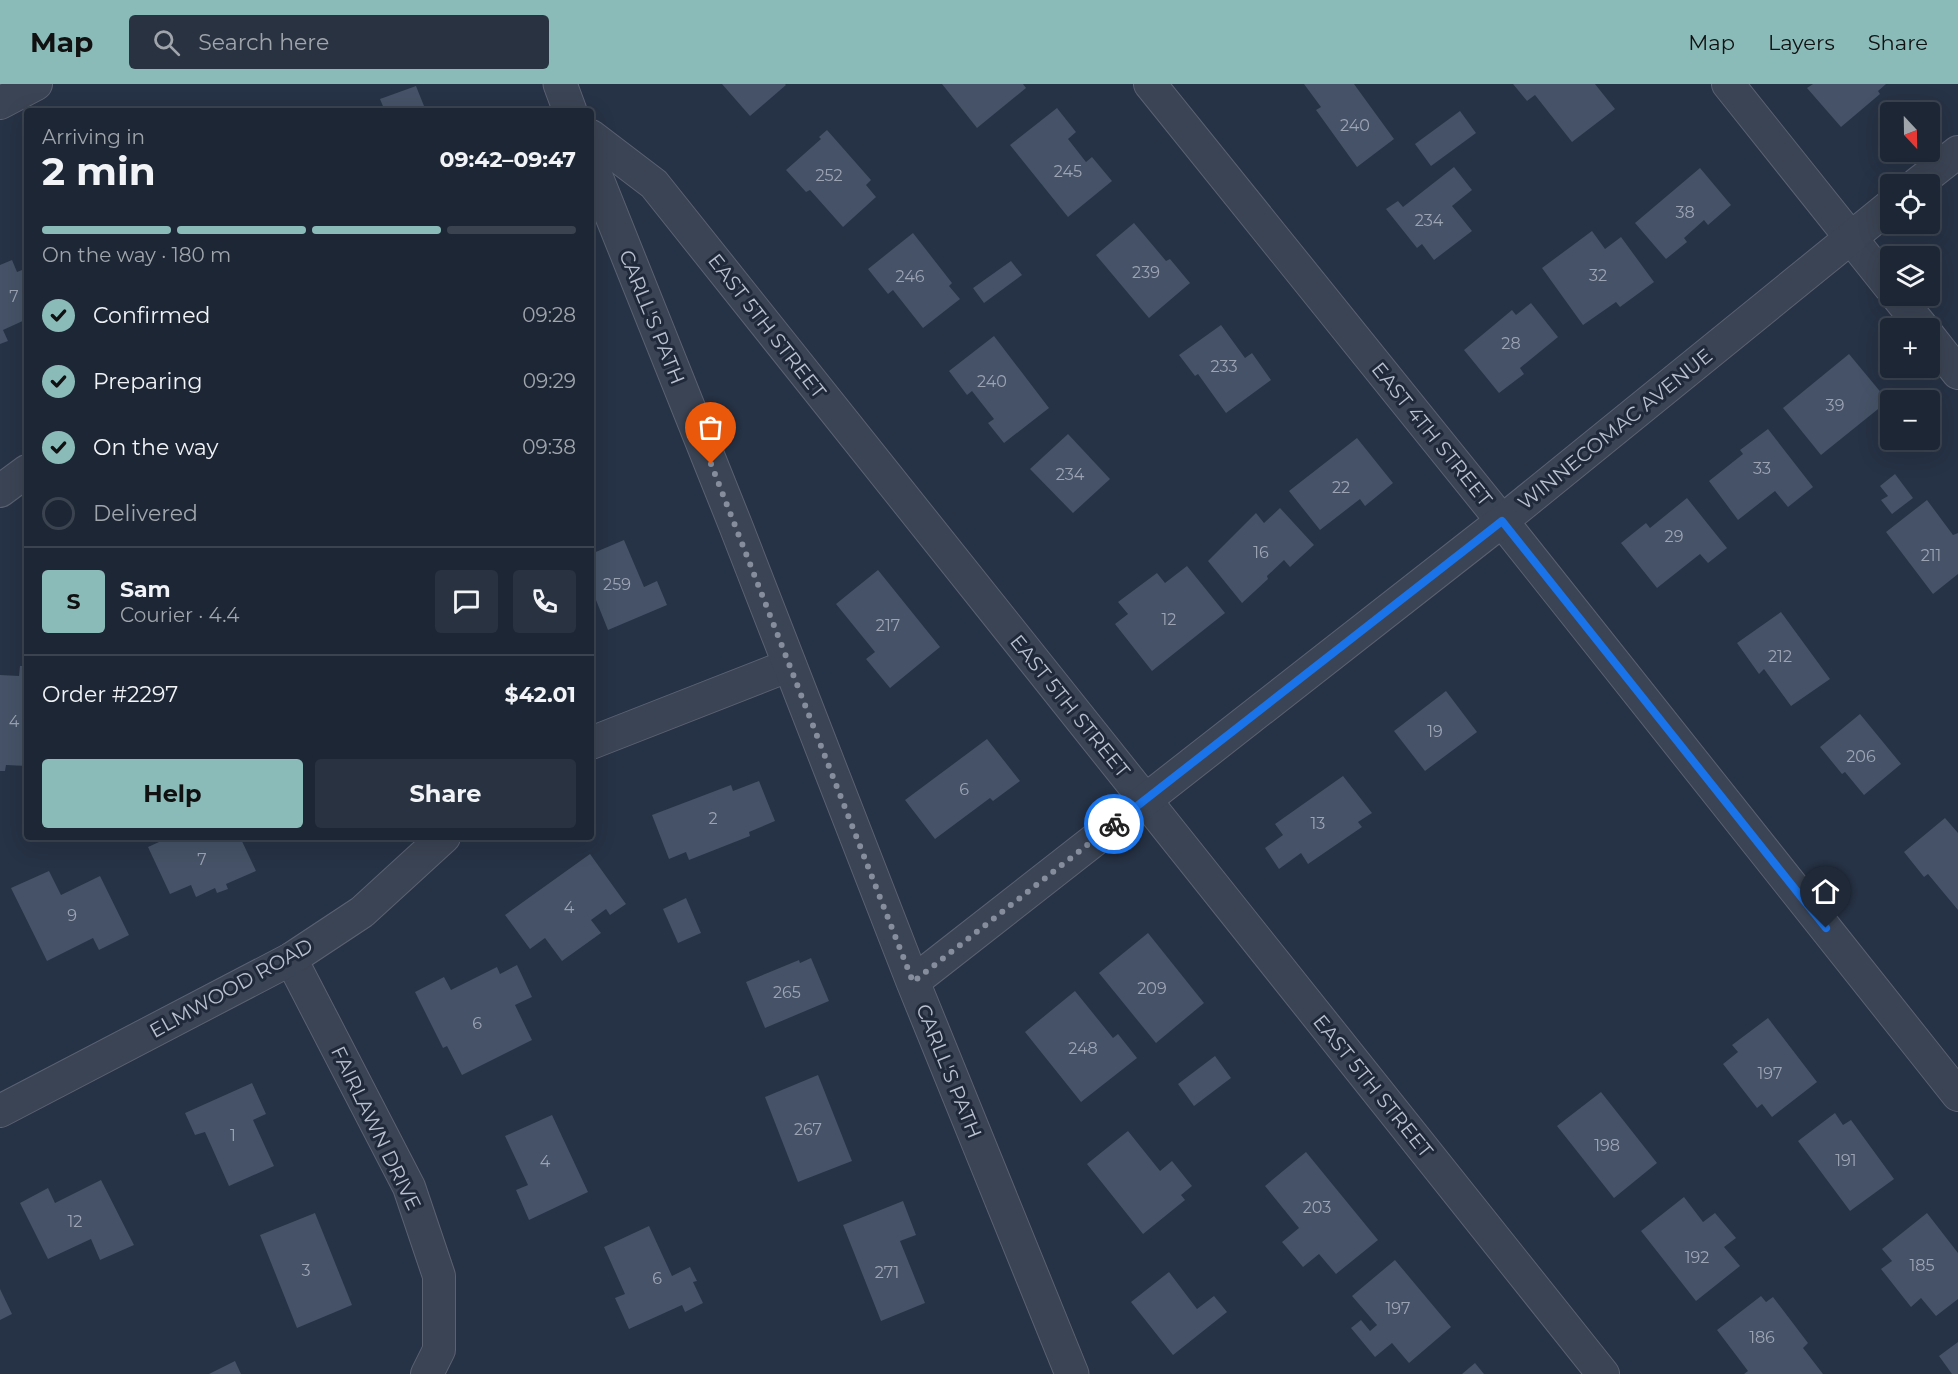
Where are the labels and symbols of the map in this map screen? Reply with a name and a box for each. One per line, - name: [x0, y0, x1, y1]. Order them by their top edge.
- north arrow: [1880, 102, 1940, 162]
- house number: 240: [1340, 116, 1370, 135]
- house number: 245: [1054, 162, 1082, 181]
- house number: 252: [815, 166, 843, 185]
- house number: 38: [1675, 203, 1695, 222]
- house number: 234: [1415, 211, 1444, 230]
- street label: CARLL'S PATH: [614, 246, 690, 388]
- street label: EAST 5TH STREET: [703, 249, 831, 404]
- house number: 239: [1132, 263, 1160, 282]
- house number: 32: [1589, 266, 1607, 285]
- house number: 246: [895, 267, 925, 286]
- house number: 7: [9, 287, 19, 306]
- house number: 28: [1501, 334, 1521, 353]
- street label: WINNECOMAC AVENUE: [1513, 343, 1717, 515]
- house number: 233: [1210, 357, 1238, 376]
- street label: EAST 4TH STREET: [1367, 357, 1498, 511]
- house number: 240: [977, 372, 1007, 391]
- house number: 39: [1826, 396, 1844, 415]
- pin: [685, 402, 736, 464]
- house number: 33: [1753, 459, 1771, 478]
- house number: 234: [1056, 465, 1085, 484]
- house number: 22: [1332, 478, 1350, 497]
- house number: 29: [1665, 527, 1683, 546]
- house number: 16: [1253, 543, 1269, 562]
- house number: 211: [1921, 546, 1941, 565]
- house number: 259: [603, 575, 631, 594]
- house number: 12: [1162, 610, 1176, 629]
- house number: 217: [876, 616, 900, 635]
- street label: EAST 5TH STREET: [1005, 630, 1135, 783]
- house number: 212: [1768, 647, 1792, 666]
- house number: 4: [9, 712, 20, 731]
- house number: 19: [1427, 722, 1443, 741]
- house number: 206: [1846, 747, 1876, 766]
- house number: 6: [959, 780, 969, 799]
- courier: [1084, 794, 1144, 854]
- house number: 2: [708, 809, 718, 828]
- house number: 13: [1311, 814, 1325, 833]
- house number: 7: [197, 850, 207, 869]
- pin: [1800, 866, 1851, 928]
- house number: 4: [564, 898, 575, 917]
- house number: 9: [67, 906, 77, 925]
- street label: ELMWOOD ROAD: [145, 933, 317, 1043]
- house number: 209: [1137, 979, 1167, 998]
- house number: 265: [773, 983, 801, 1002]
- street label: CARLL'S PATH: [911, 1000, 987, 1142]
- street label: EAST 5TH STREET: [1308, 1010, 1438, 1163]
- house number: 6: [472, 1014, 482, 1033]
- house number: 248: [1068, 1039, 1098, 1058]
- street label: FAIRLAWN DRIVE: [326, 1042, 426, 1214]
- house number: 197: [1758, 1064, 1782, 1083]
- house number: 267: [794, 1120, 822, 1139]
- house number: 1: [230, 1126, 236, 1145]
- house number: 198: [1594, 1136, 1620, 1155]
- house number: 191: [1835, 1151, 1857, 1170]
- house number: 4: [540, 1152, 551, 1171]
- house number: 203: [1303, 1198, 1331, 1217]
- house number: 12: [68, 1212, 82, 1231]
- house number: 192: [1685, 1248, 1709, 1267]
- house number: 185: [1909, 1256, 1935, 1275]
- house number: 3: [301, 1261, 311, 1280]
- house number: 271: [875, 1263, 899, 1282]
- house number: 6: [652, 1269, 662, 1288]
- house number: 197: [1386, 1299, 1410, 1318]
- house number: 186: [1749, 1328, 1775, 1347]

